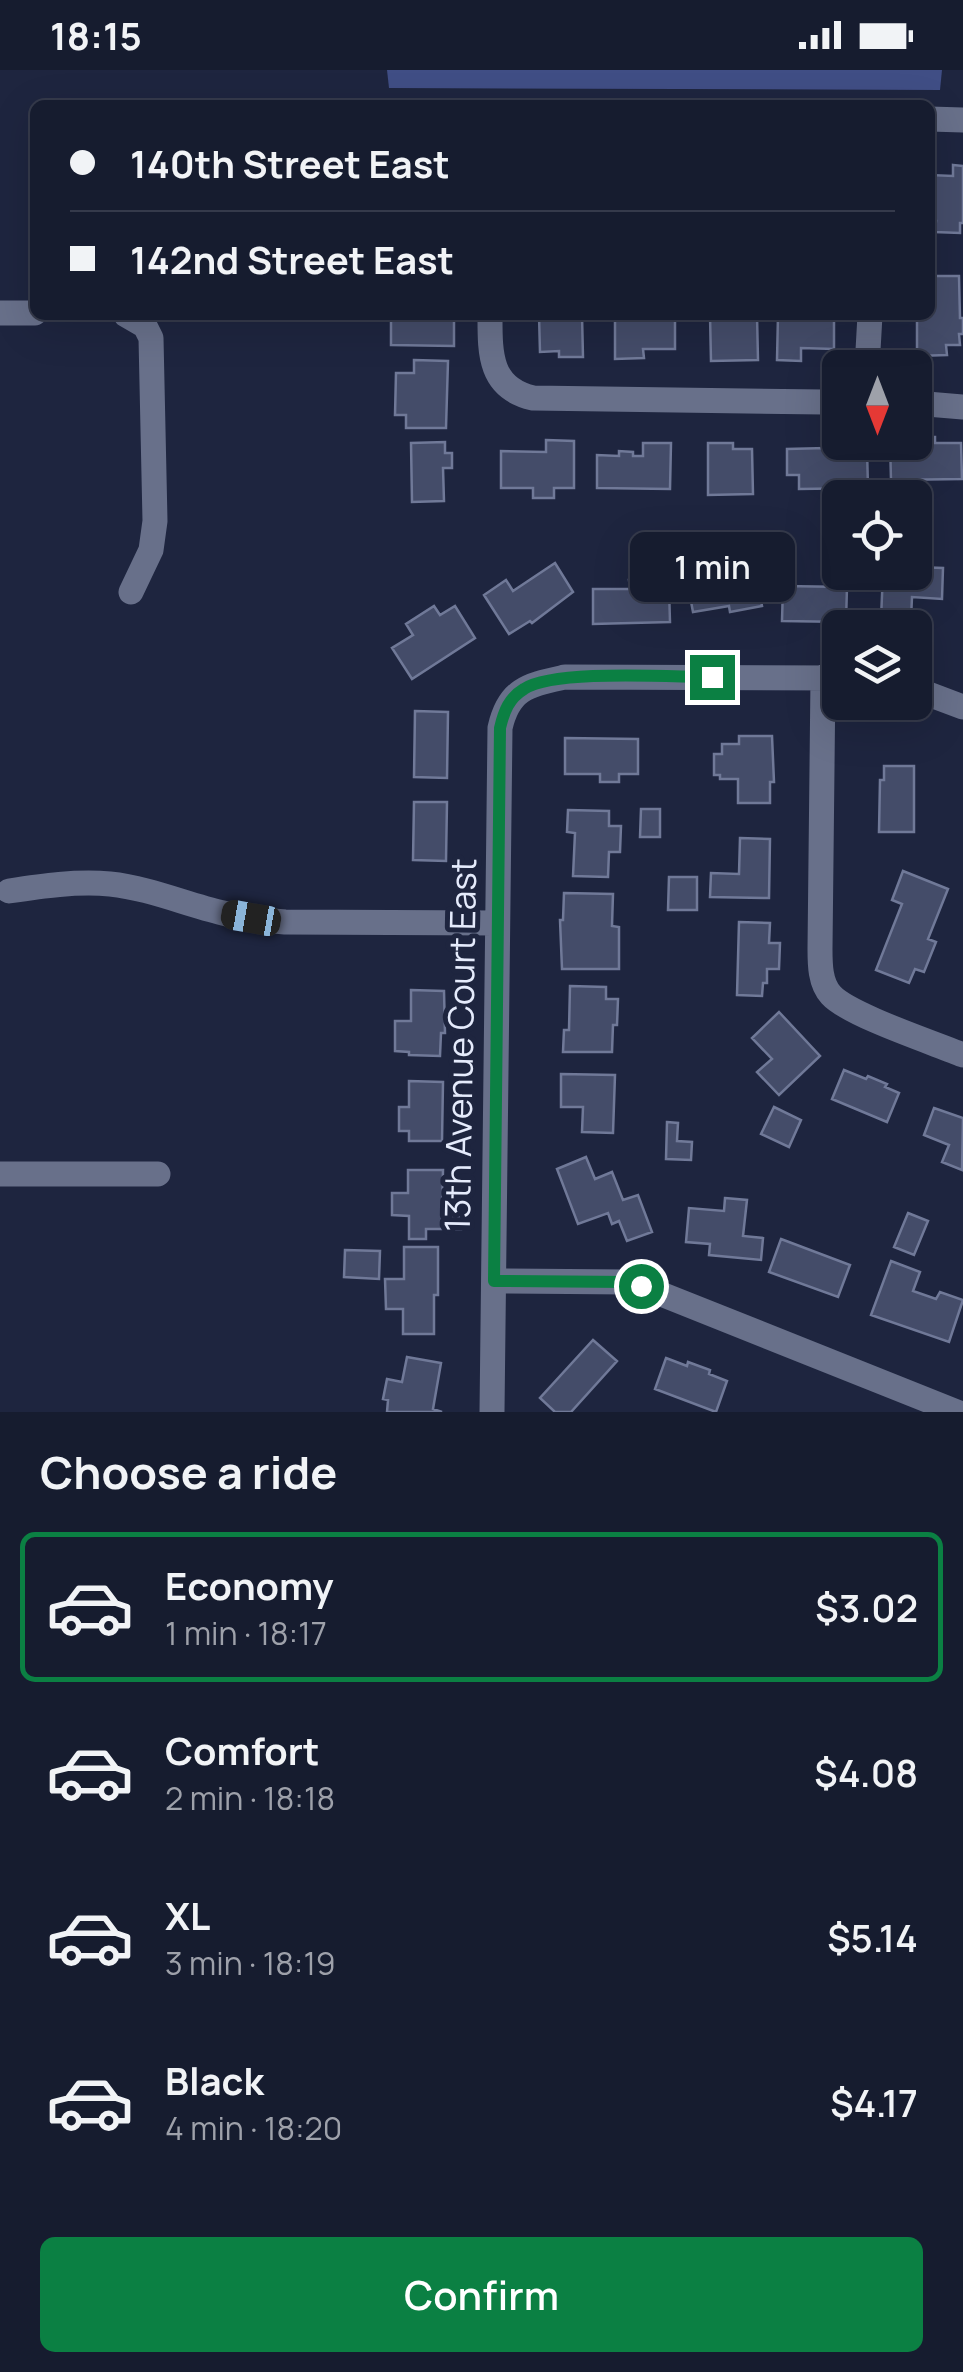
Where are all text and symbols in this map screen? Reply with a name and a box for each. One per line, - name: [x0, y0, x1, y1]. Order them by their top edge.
- text: 18:15: [50, 9, 142, 61]
- text: 140th Street East: [130, 137, 450, 189]
- text: 142nd Street East: [130, 233, 454, 285]
- north arrow: [822, 350, 932, 460]
- map controls: [822, 350, 932, 720]
- button: locate: [822, 480, 932, 590]
- callout: 1 min: [630, 532, 794, 602]
- text: 1 min: [674, 545, 751, 589]
- button: layers: [822, 610, 932, 720]
- route end: [690, 655, 735, 700]
- street label: 13th Avenue Court East: [433, 858, 487, 1232]
- car: [219, 898, 283, 938]
- route start: [619, 1264, 664, 1309]
- text: Choose a ride: [40, 1441, 337, 1503]
- text: Economy: [165, 1559, 334, 1611]
- icon: car: [45, 1562, 135, 1652]
- text: $3.02: [815, 1581, 918, 1633]
- text: 1 min · 18:17: [165, 1611, 327, 1655]
- text: Comfort: [165, 1724, 319, 1776]
- icon: car: [45, 1727, 135, 1817]
- text: $4.08: [814, 1746, 918, 1798]
- text: 2 min · 18:18: [165, 1776, 335, 1820]
- text: XL: [165, 1889, 210, 1941]
- icon: car: [45, 1892, 135, 1982]
- text: $5.14: [827, 1911, 918, 1963]
- text: 3 min · 18:19: [165, 1941, 336, 1985]
- text: Black: [165, 2054, 264, 2106]
- icon: car: [45, 2057, 135, 2147]
- text: $4.17: [830, 2076, 918, 2128]
- text: 4 min · 18:20: [165, 2106, 342, 2150]
- button: Confirm: [40, 2237, 923, 2352]

